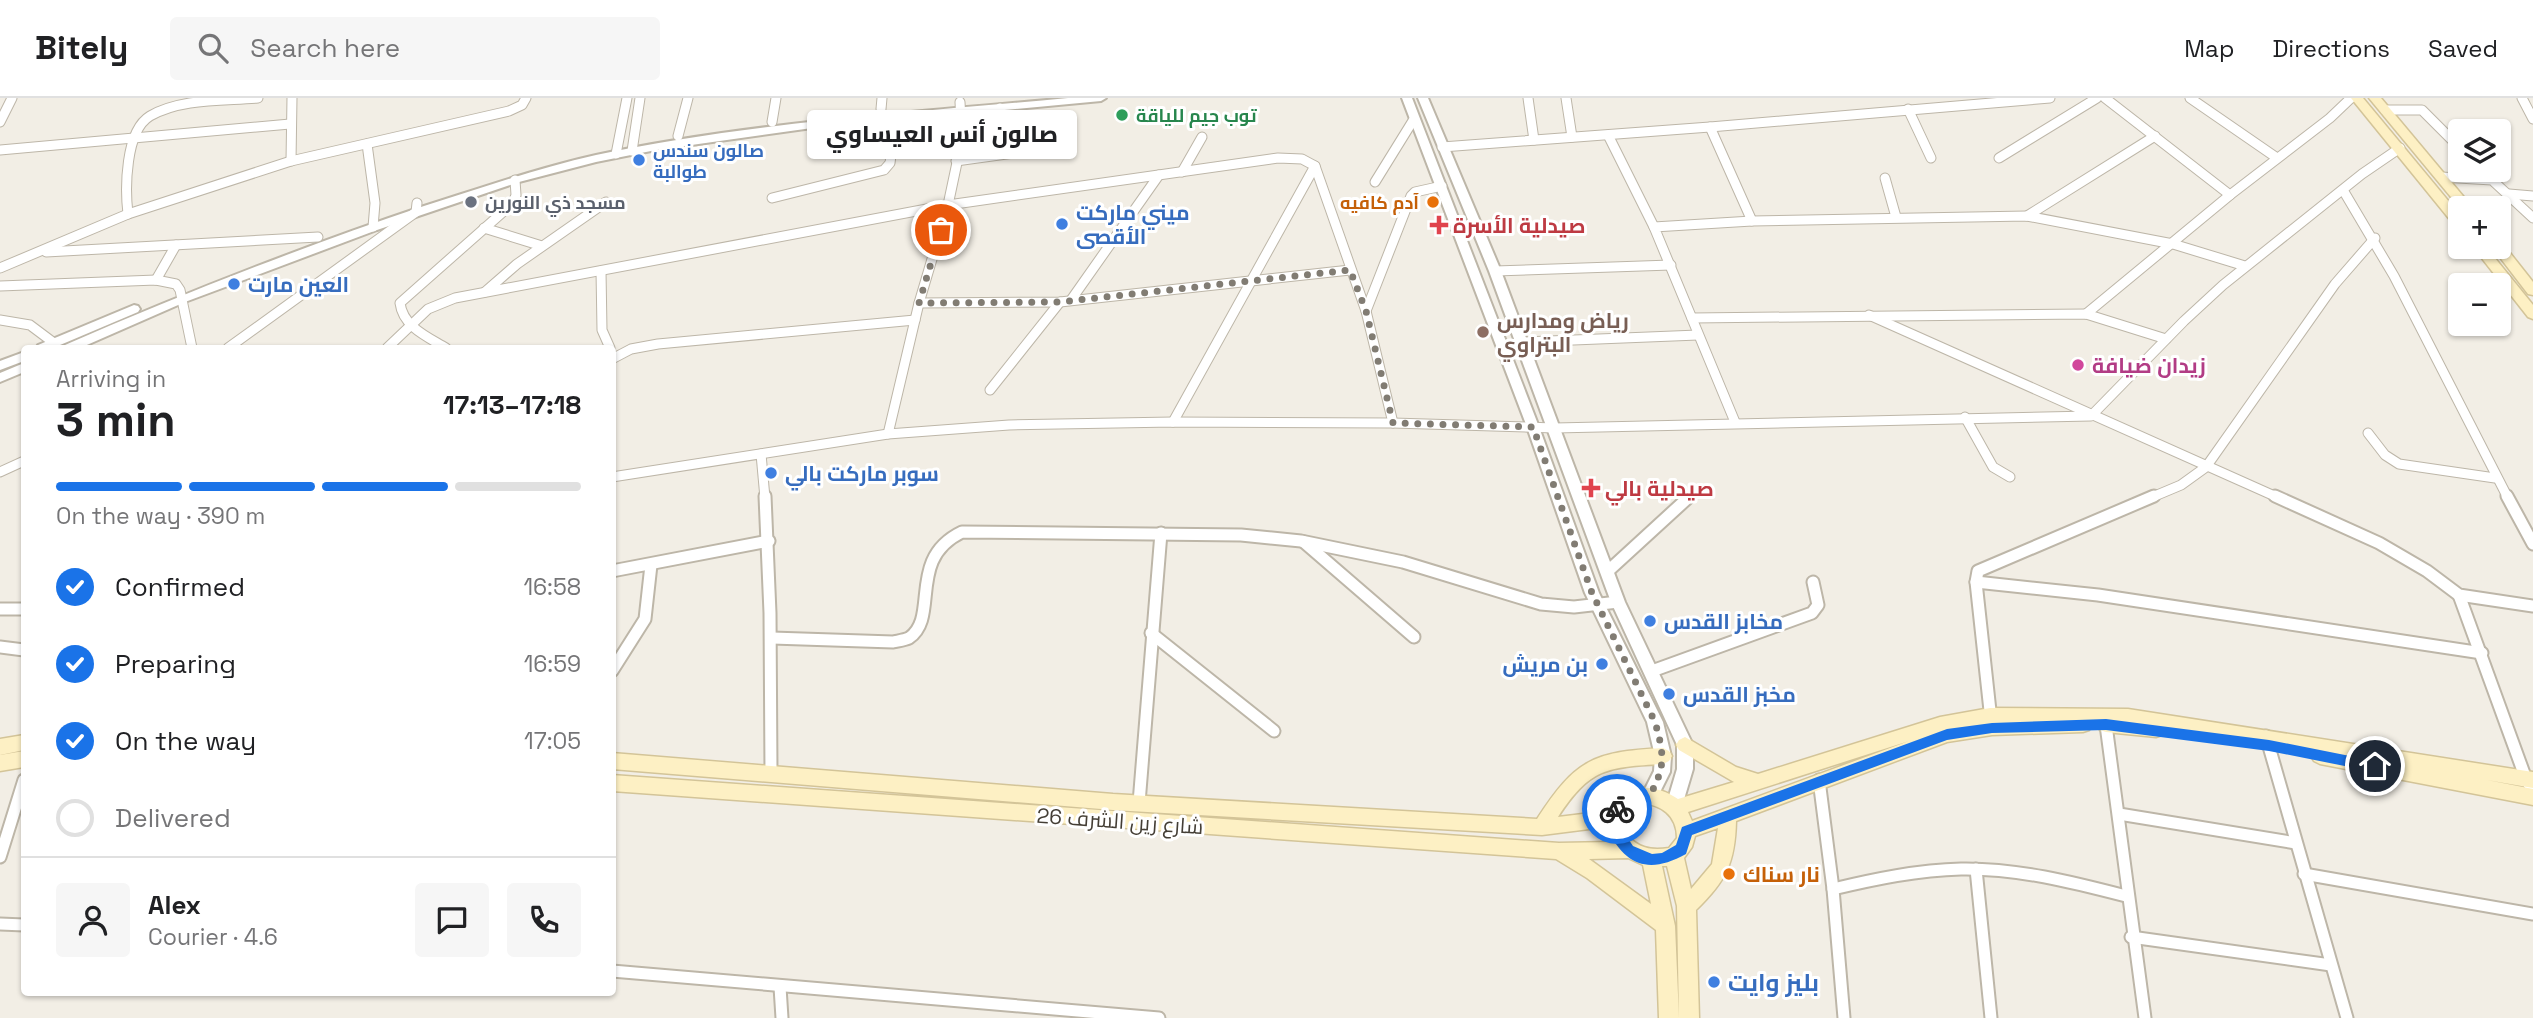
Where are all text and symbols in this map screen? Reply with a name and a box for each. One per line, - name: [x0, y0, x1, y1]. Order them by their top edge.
- search box: [170, 17, 660, 80]
- text: Bitely: [35, 27, 128, 69]
- icon: search: [194, 29, 232, 67]
- text: Search here: [250, 31, 400, 65]
- text: Map: [2184, 33, 2234, 64]
- text: Directions: [2272, 33, 2390, 64]
- text: Saved: [2428, 33, 2498, 64]
- place label: توب جيم للياقة: [1136, 104, 1257, 128]
- marker: توب جيم للياقة: [1114, 107, 1130, 123]
- callout: صالون أنس العيساوي: [806, 111, 1076, 160]
- text: صالون أنس العيساوي: [826, 119, 1058, 149]
- map controls: [2448, 119, 2511, 336]
- button: layers: [2448, 119, 2511, 182]
- place label: صالون سندس طوالبة: [653, 139, 764, 183]
- marker: صالون سندس طوالبة: [631, 152, 647, 168]
- place label: مسجد ذي النورين: [485, 191, 626, 217]
- place label: آدم كافيه: [1340, 191, 1419, 215]
- marker: مسجد ذي النورين: [463, 194, 479, 210]
- marker: آدم كافيه: [1425, 194, 1441, 210]
- button: +: [2448, 196, 2511, 259]
- place label: ميني ماركت الأقصى: [1076, 199, 1190, 250]
- pin: [911, 200, 971, 260]
- icon: bag: [922, 211, 960, 249]
- place label: صيدلية الأسرة: [1453, 212, 1586, 239]
- marker: ميني ماركت الأقصى: [1054, 216, 1070, 232]
- marker: صيدلية الأسرة: [1431, 217, 1447, 233]
- place label: العين مارت: [248, 271, 349, 298]
- button: −: [2448, 273, 2511, 336]
- marker: العين مارت: [226, 276, 242, 292]
- place label: رياض ومدارس البتراوي: [1497, 307, 1629, 362]
- marker: رياض ومدارس البتراوي: [1475, 324, 1491, 340]
- place label: زيدان ضيافة: [2092, 352, 2206, 379]
- marker: زيدان ضيافة: [2070, 357, 2086, 373]
- text: Arriving in: [56, 364, 166, 394]
- text: 17:13–17:18: [443, 388, 581, 422]
- text: 3 min: [56, 391, 176, 449]
- place label: سوبر ماركت بالي: [785, 460, 939, 491]
- marker: سوبر ماركت بالي: [763, 465, 779, 481]
- place label: صيدلية بالي: [1605, 475, 1714, 506]
- marker: صيدلية بالي: [1583, 480, 1599, 496]
- text: On the way · 390 m: [56, 501, 265, 531]
- icon: check: [56, 568, 94, 606]
- text: Confirmed: [115, 570, 245, 604]
- text: 16:58: [523, 572, 581, 602]
- place label: مخابز القدس: [1664, 608, 1783, 635]
- marker: مخابز القدس: [1642, 613, 1658, 629]
- icon: check: [56, 645, 94, 683]
- text: Preparing: [115, 647, 236, 681]
- text: 16:59: [524, 649, 581, 679]
- place label: بن مريش: [1502, 651, 1588, 678]
- marker: بن مريش: [1594, 656, 1610, 672]
- place label: مخبز القدس: [1683, 681, 1796, 708]
- marker: مخبز القدس: [1661, 686, 1677, 702]
- icon: check: [56, 722, 94, 760]
- text: On the way: [115, 724, 256, 758]
- text: 17:05: [524, 726, 581, 756]
- pin: [2345, 736, 2405, 796]
- icon: home: [2356, 747, 2394, 785]
- courier: [1582, 774, 1652, 844]
- icon: bike: [1598, 790, 1636, 828]
- text: Delivered: [115, 801, 231, 835]
- street label: شارع زين الشرف 26: [1036, 802, 1204, 841]
- place label: نار سناك: [1743, 861, 1820, 888]
- marker: نار سناك: [1721, 866, 1737, 882]
- button: person: [56, 883, 130, 957]
- button: chat: [415, 883, 489, 957]
- button: phone: [507, 883, 581, 957]
- text: Alex: [148, 888, 201, 922]
- text: Courier · 4.6: [148, 922, 278, 952]
- place label: بليز وايت: [1728, 967, 1819, 998]
- marker: بليز وايت: [1706, 974, 1722, 990]

